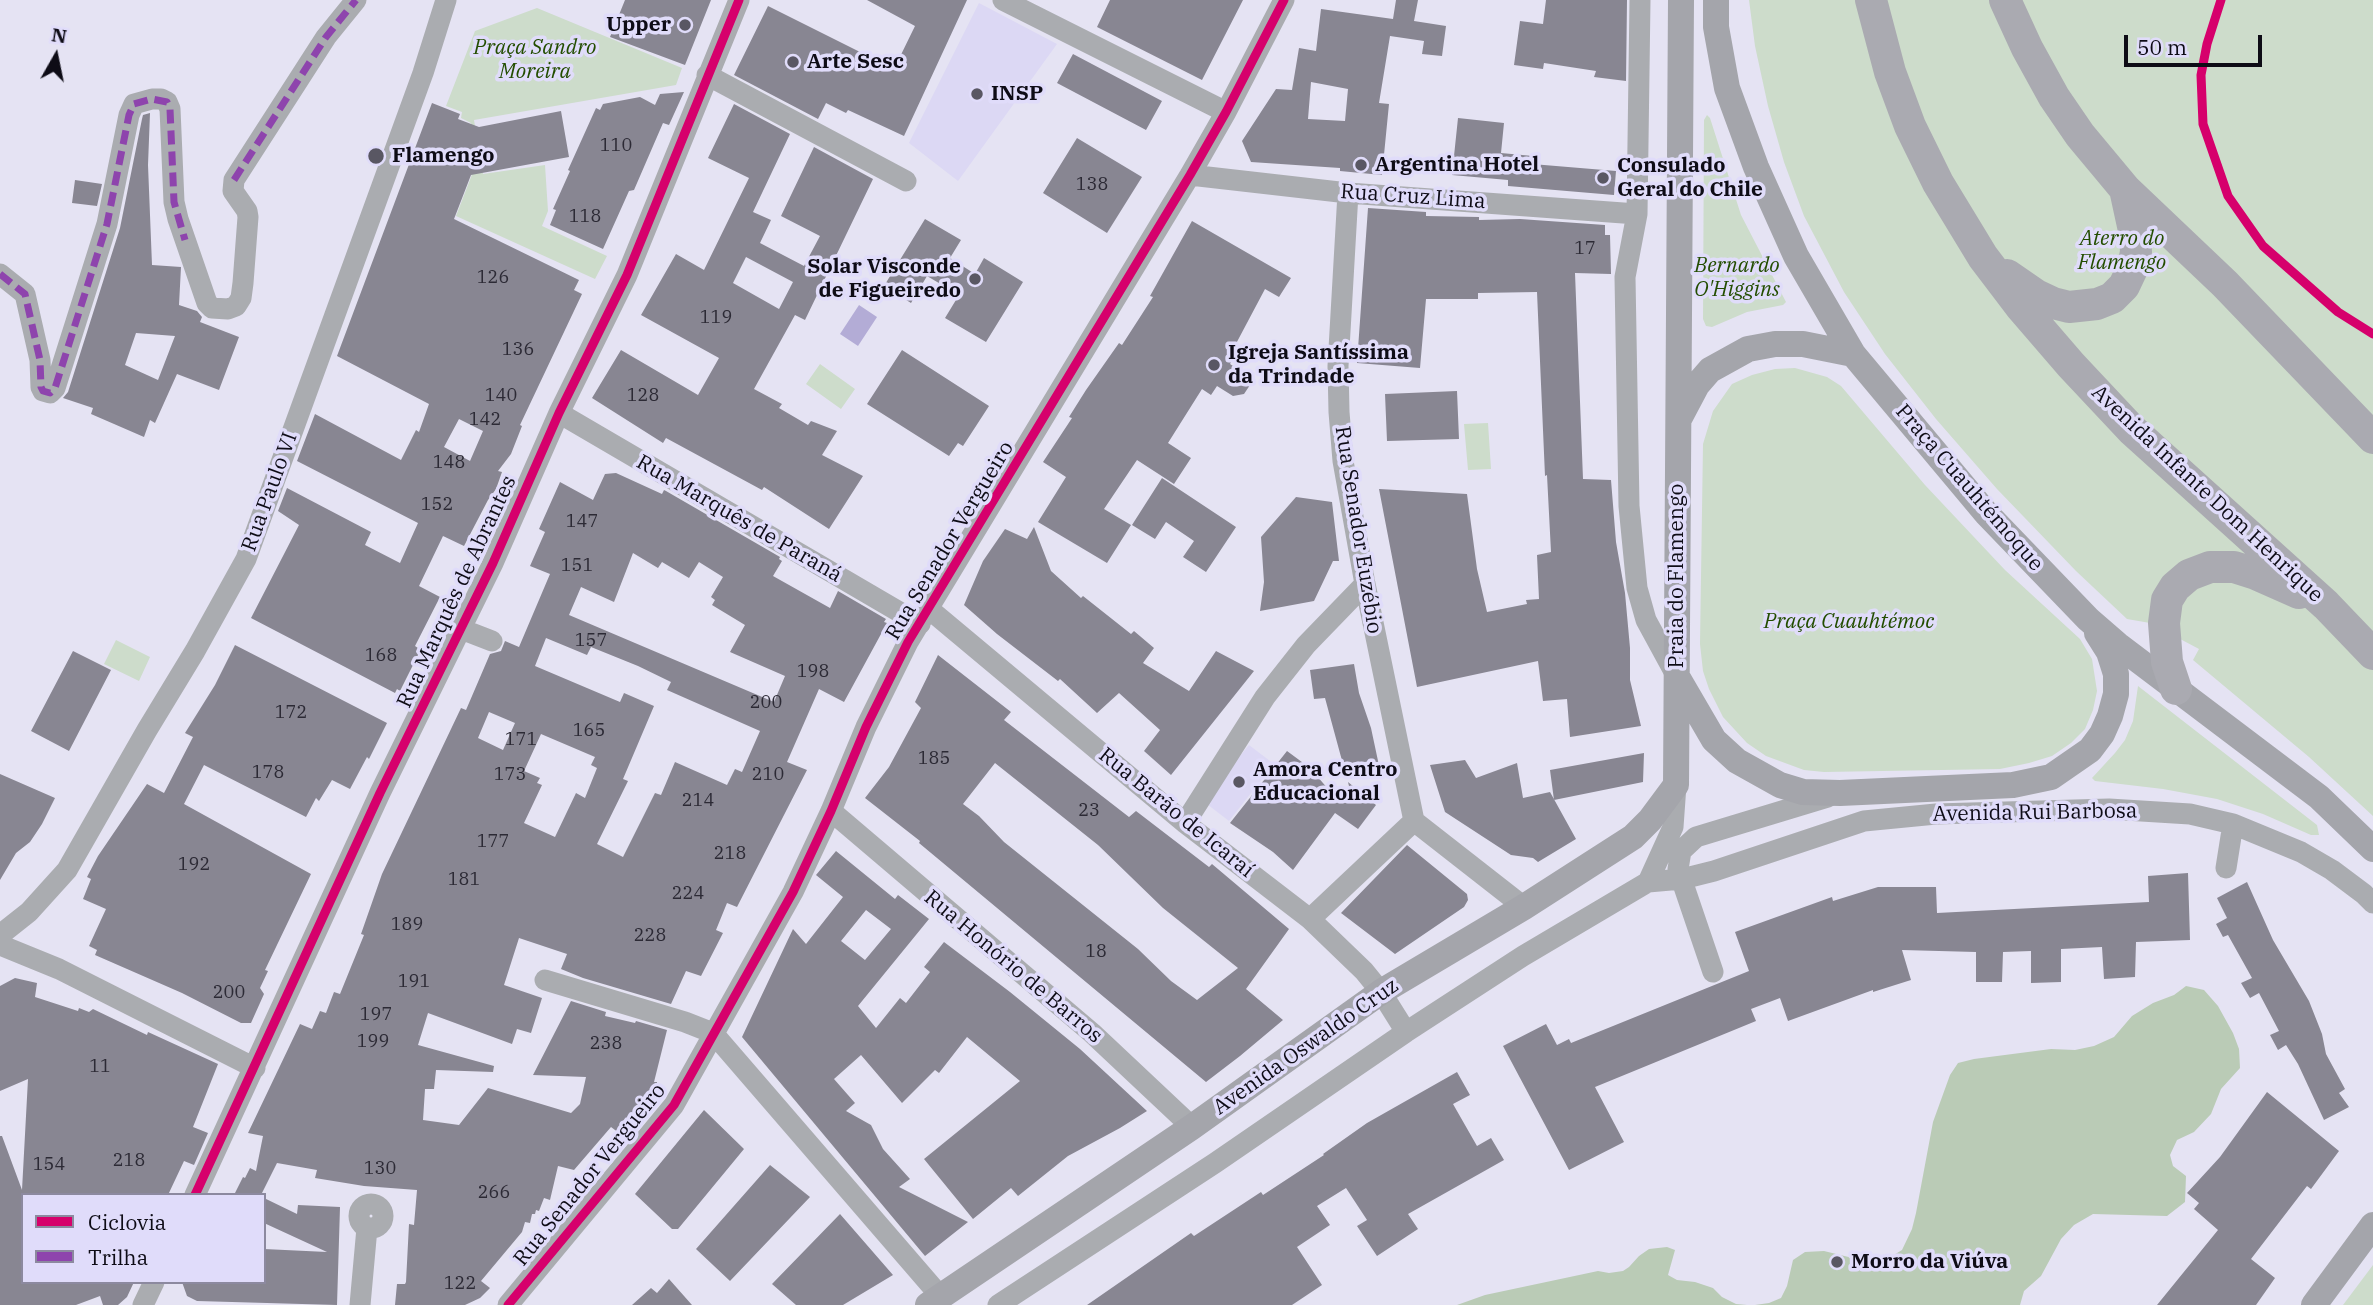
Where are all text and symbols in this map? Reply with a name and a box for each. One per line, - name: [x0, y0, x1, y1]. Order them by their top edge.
- place label: Upper: [606, 12, 671, 38]
- marker: Upper: [677, 17, 693, 33]
- north arrow: [21, 21, 91, 91]
- scale bar: [2128, 21, 2266, 65]
- text: N: [50, 22, 69, 48]
- text: 50 m: [2137, 33, 2187, 61]
- park label: Praça Sandro Moreira: [473, 35, 597, 85]
- place label: Arte Sesc: [807, 49, 904, 75]
- marker: Arte Sesc: [785, 54, 801, 70]
- place label: INSP: [991, 81, 1043, 107]
- marker: INSP: [969, 86, 985, 102]
- house number: 110: [600, 135, 632, 157]
- place label: Flamengo: [392, 143, 494, 169]
- marker: Flamengo: [366, 146, 386, 166]
- place label: Argentina Hotel: [1375, 152, 1539, 178]
- place label: Consulado Geral do Chile: [1617, 153, 1763, 203]
- marker: Argentina Hotel: [1353, 157, 1369, 173]
- marker: Consulado Geral do Chile: [1595, 170, 1611, 186]
- house number: 138: [1076, 174, 1108, 196]
- street label: Rua Cruz Lima: [1340, 179, 1486, 215]
- house number: 118: [569, 206, 601, 228]
- park label: Aterro do Flamengo: [2078, 226, 2166, 276]
- house number: 17: [1574, 238, 1596, 260]
- park label: Bernardo O'Higgins: [1694, 253, 1780, 303]
- place label: Solar Visconde de Figueiredo: [807, 254, 961, 304]
- house number: 126: [477, 267, 509, 289]
- marker: Solar Visconde de Figueiredo: [967, 271, 983, 287]
- house number: 119: [700, 307, 732, 329]
- house number: 136: [502, 339, 534, 361]
- place label: Igreja Santíssima da Trindade: [1228, 340, 1409, 390]
- marker: Igreja Santíssima da Trindade: [1206, 357, 1222, 373]
- street label: Avenida Infante Dom Henrique: [2086, 380, 2328, 608]
- house number: 140: [485, 385, 517, 407]
- house number: 128: [627, 385, 659, 407]
- street label: Praça Cuauhtémoque: [1890, 400, 2048, 576]
- house number: 142: [469, 409, 501, 431]
- street label: Rua Senador Euzébio: [1329, 424, 1387, 636]
- street label: Rua Paulo VI: [237, 429, 303, 555]
- street label: Rua Senador Vergueiro: [881, 437, 1019, 645]
- street label: Rua Marquês de Paraná: [632, 450, 846, 588]
- house number: 148: [433, 452, 465, 474]
- street label: Rua Marquês de Abrantes: [392, 472, 522, 712]
- street label: Praia do Flamengo: [1664, 484, 1690, 668]
- house number: 152: [421, 494, 453, 516]
- house number: 147: [566, 511, 598, 533]
- house number: 151: [561, 555, 593, 577]
- park label: Praça Cuauhtémoc: [1764, 609, 1934, 635]
- house number: 157: [575, 630, 607, 652]
- house number: 168: [365, 645, 397, 667]
- house number: 198: [797, 661, 829, 683]
- house number: 200: [750, 692, 782, 714]
- house number: 172: [275, 702, 307, 724]
- house number: 165: [573, 720, 605, 742]
- house number: 171: [505, 729, 537, 751]
- street label: Rua Barão de Icaraí: [1093, 743, 1259, 883]
- house number: 185: [918, 748, 950, 770]
- place label: Amora Centro Educacional: [1253, 757, 1397, 807]
- house number: 178: [252, 762, 284, 784]
- house number: 173: [494, 764, 526, 786]
- house number: 210: [752, 764, 784, 786]
- marker: Amora Centro Educacional: [1231, 774, 1247, 790]
- house number: 214: [682, 790, 714, 812]
- street label: Avenida Rui Barbosa: [1932, 799, 2138, 827]
- house number: 23: [1078, 800, 1100, 822]
- house number: 177: [477, 831, 509, 853]
- house number: 218: [714, 843, 746, 865]
- house number: 192: [178, 854, 210, 876]
- house number: 181: [448, 869, 480, 891]
- house number: 224: [672, 883, 704, 905]
- street label: Rua Honório de Barros: [919, 885, 1107, 1049]
- house number: 189: [391, 914, 423, 936]
- house number: 228: [634, 925, 666, 947]
- house number: 18: [1085, 941, 1107, 963]
- house number: 191: [398, 971, 430, 993]
- street label: Avenida Oswaldo Cruz: [1208, 973, 1404, 1121]
- house number: 200: [213, 982, 245, 1004]
- house number: 197: [360, 1004, 392, 1026]
- house number: 199: [357, 1031, 389, 1053]
- house number: 238: [590, 1033, 622, 1055]
- house number: 11: [89, 1056, 111, 1078]
- street label: Rua Senador Vergueiro: [509, 1079, 671, 1271]
- house number: 218: [113, 1150, 145, 1172]
- house number: 154: [33, 1154, 65, 1176]
- house number: 130: [364, 1158, 396, 1180]
- house number: 266: [478, 1182, 510, 1204]
- legend: [21, 1193, 266, 1284]
- text: Ciclovia: [88, 1208, 166, 1236]
- text: Trilha: [88, 1243, 148, 1271]
- place label: Morro da Viúva: [1851, 1249, 2008, 1275]
- marker: Morro da Viúva: [1829, 1254, 1845, 1270]
- house number: 122: [444, 1273, 476, 1295]

